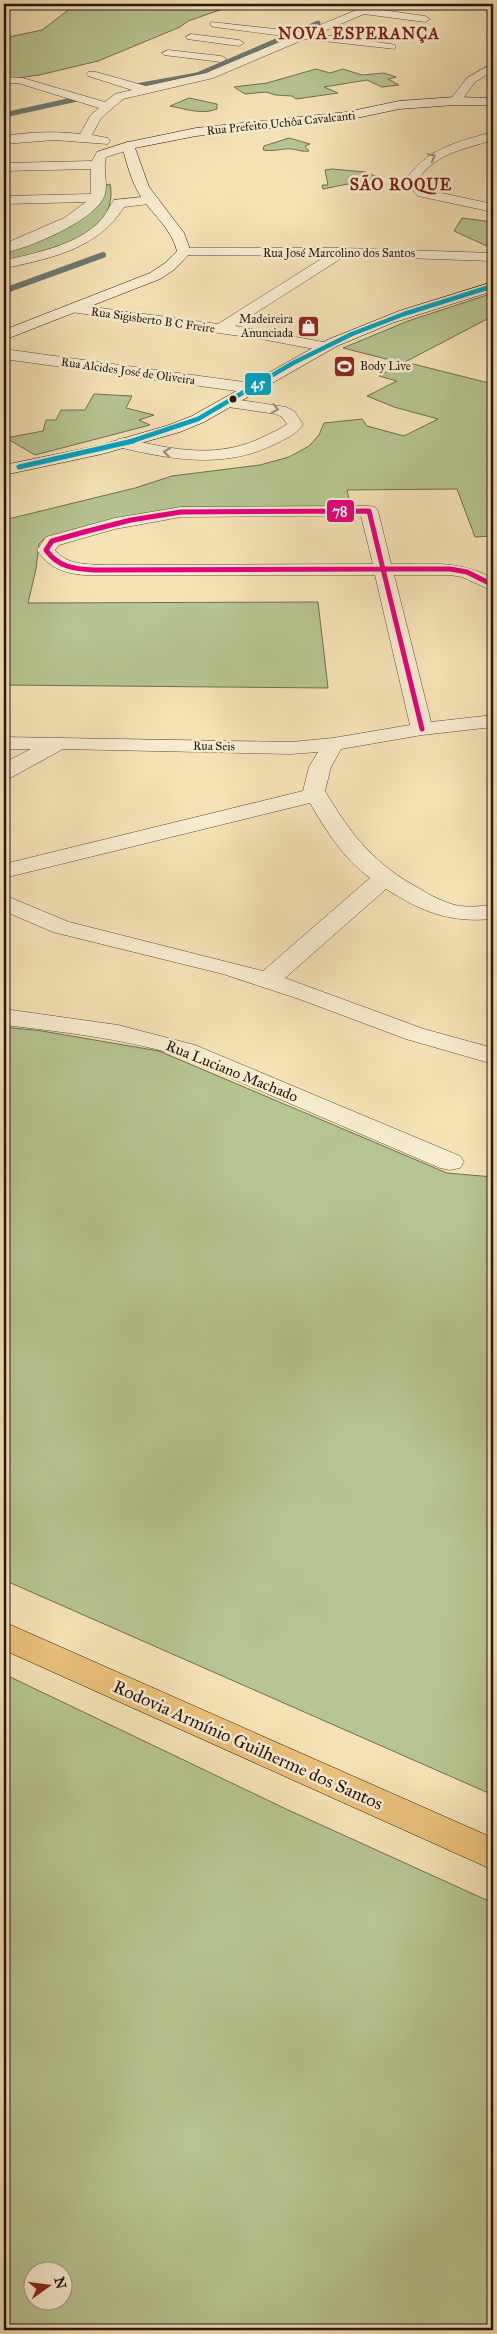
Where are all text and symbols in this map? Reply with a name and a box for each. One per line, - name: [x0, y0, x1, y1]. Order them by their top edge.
- district label: NOVA ESPERANÇA: [278, 24, 440, 44]
- street label: Rua Prefeito Uchôa Cavalcanti: [206, 108, 357, 138]
- one-way arrow: [427, 153, 436, 163]
- district label: SÃO ROQUE: [350, 174, 452, 195]
- street label: Rua José Marcolino dos Santos: [263, 246, 415, 261]
- street label: Rua Sigisberto B C Freire: [90, 304, 216, 337]
- place label: Madeireira Anunciada: [239, 312, 294, 340]
- shop icon: Madeireira Anunciada: [297, 314, 321, 338]
- sports icon: Body Live: [332, 354, 356, 378]
- street label: Rua Alcides José de Oliveira: [60, 355, 197, 388]
- place label: Body Live: [360, 359, 411, 373]
- line badge: 45: [244, 372, 272, 396]
- text: 45: [251, 375, 266, 393]
- unlabelled marker: [228, 394, 238, 404]
- one-way arrow: [271, 403, 280, 414]
- one-way arrow: [163, 447, 171, 458]
- line badge: 78: [326, 499, 355, 523]
- text: 78: [333, 503, 347, 520]
- street label: Rua Seis: [193, 739, 235, 753]
- street label: Rua Luciano Machado: [163, 1036, 301, 1106]
- street label: Rodovia Armínio Guilherme dos Santos: [110, 1675, 386, 1815]
- north arrow: [22, 2262, 72, 2312]
- text: N: [50, 2275, 70, 2291]

